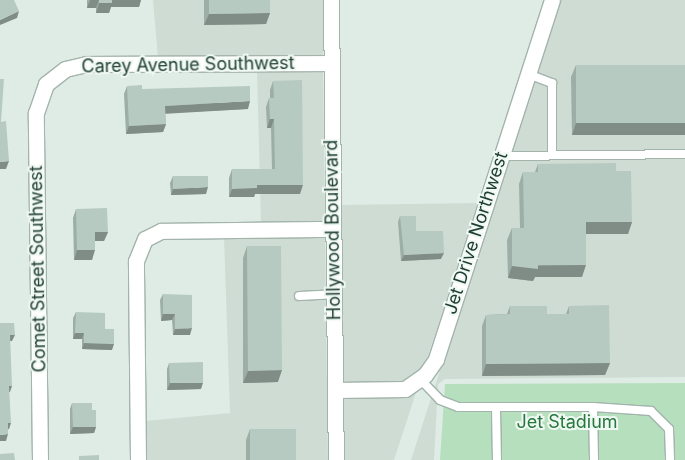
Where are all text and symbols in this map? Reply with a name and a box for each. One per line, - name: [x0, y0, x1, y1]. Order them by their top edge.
- street label: Carey Avenue Southwest: [81, 52, 295, 78]
- street label: Hollywood Boulevard: [321, 140, 345, 320]
- street label: Jet Drive Northwest: [440, 149, 512, 317]
- street label: Comet Street Southwest: [25, 165, 51, 373]
- park label: Jet Stadium: [516, 411, 618, 433]

